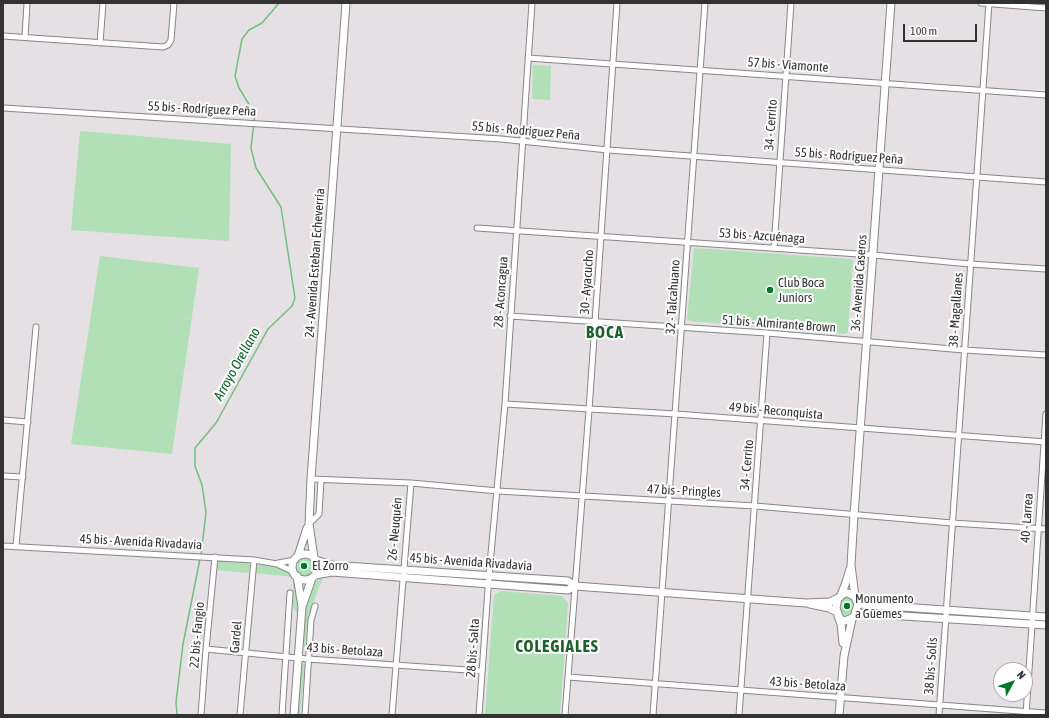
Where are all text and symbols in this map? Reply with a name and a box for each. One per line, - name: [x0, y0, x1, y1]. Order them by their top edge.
- scale bar: [905, 16, 979, 42]
- text: 100 m: [910, 24, 937, 38]
- street label: 57 bis - Viamonte: [747, 54, 829, 76]
- street label: 55 bis - Rodríguez Peña: [147, 98, 257, 120]
- street label: 34 - Cerrito: [761, 99, 781, 151]
- street label: 55 bis - Rodríguez Peña: [471, 118, 581, 144]
- street label: 55 bis - Rodríguez Peña: [794, 144, 904, 168]
- street label: 24 - Avenida Esteban Echeverría: [302, 188, 328, 338]
- street label: 53 bis - Azcuénaga: [718, 225, 806, 247]
- street label: 36 - Avenida Caseros: [848, 234, 870, 332]
- street label: 30 - Ayacucho: [577, 249, 597, 315]
- street label: 28 - Aconcagua: [491, 256, 511, 328]
- street label: 32 - Talcahuano: [663, 259, 683, 335]
- street label: 38 - Magallanes: [946, 272, 966, 348]
- place label: Club Boca Juniors: [778, 275, 825, 306]
- marker: Club Boca Juniors: [765, 285, 775, 295]
- street label: 51 bis - Almirante Brown: [722, 312, 836, 336]
- district label: BOCA: [586, 323, 624, 343]
- water label: Arroyo Orellano: [210, 325, 264, 403]
- street label: 49 bis - Reconquista: [729, 399, 823, 423]
- street label: 34 - Cerrito: [737, 439, 757, 491]
- street label: 47 bis - Pringles: [647, 481, 721, 501]
- street label: 40 - Larrea: [1017, 493, 1037, 543]
- street label: 26 - Neuquén: [384, 497, 406, 561]
- street label: 45 bis - Avenida Rivadavia: [79, 531, 203, 553]
- street label: 45 bis - Avenida Rivadavia: [409, 550, 533, 574]
- place label: El Zorro: [312, 558, 349, 574]
- marker: El Zorro: [299, 561, 309, 571]
- place label: Monumento a Güemes: [855, 591, 914, 622]
- street label: 22 bis - Fangio: [186, 601, 208, 669]
- marker: Monumento a Güemes: [842, 601, 852, 611]
- street label: 28 bis - Salta: [463, 618, 483, 678]
- street label: Gardel: [227, 620, 245, 654]
- district label: COLEGIALES: [515, 637, 599, 657]
- street label: 38 bis - Solís: [921, 637, 941, 695]
- street label: 43 bis - Betolaza: [306, 640, 384, 660]
- north arrow: [993, 662, 1033, 702]
- text: N: [1015, 669, 1028, 681]
- street label: 43 bis - Betolaza: [769, 674, 847, 694]

